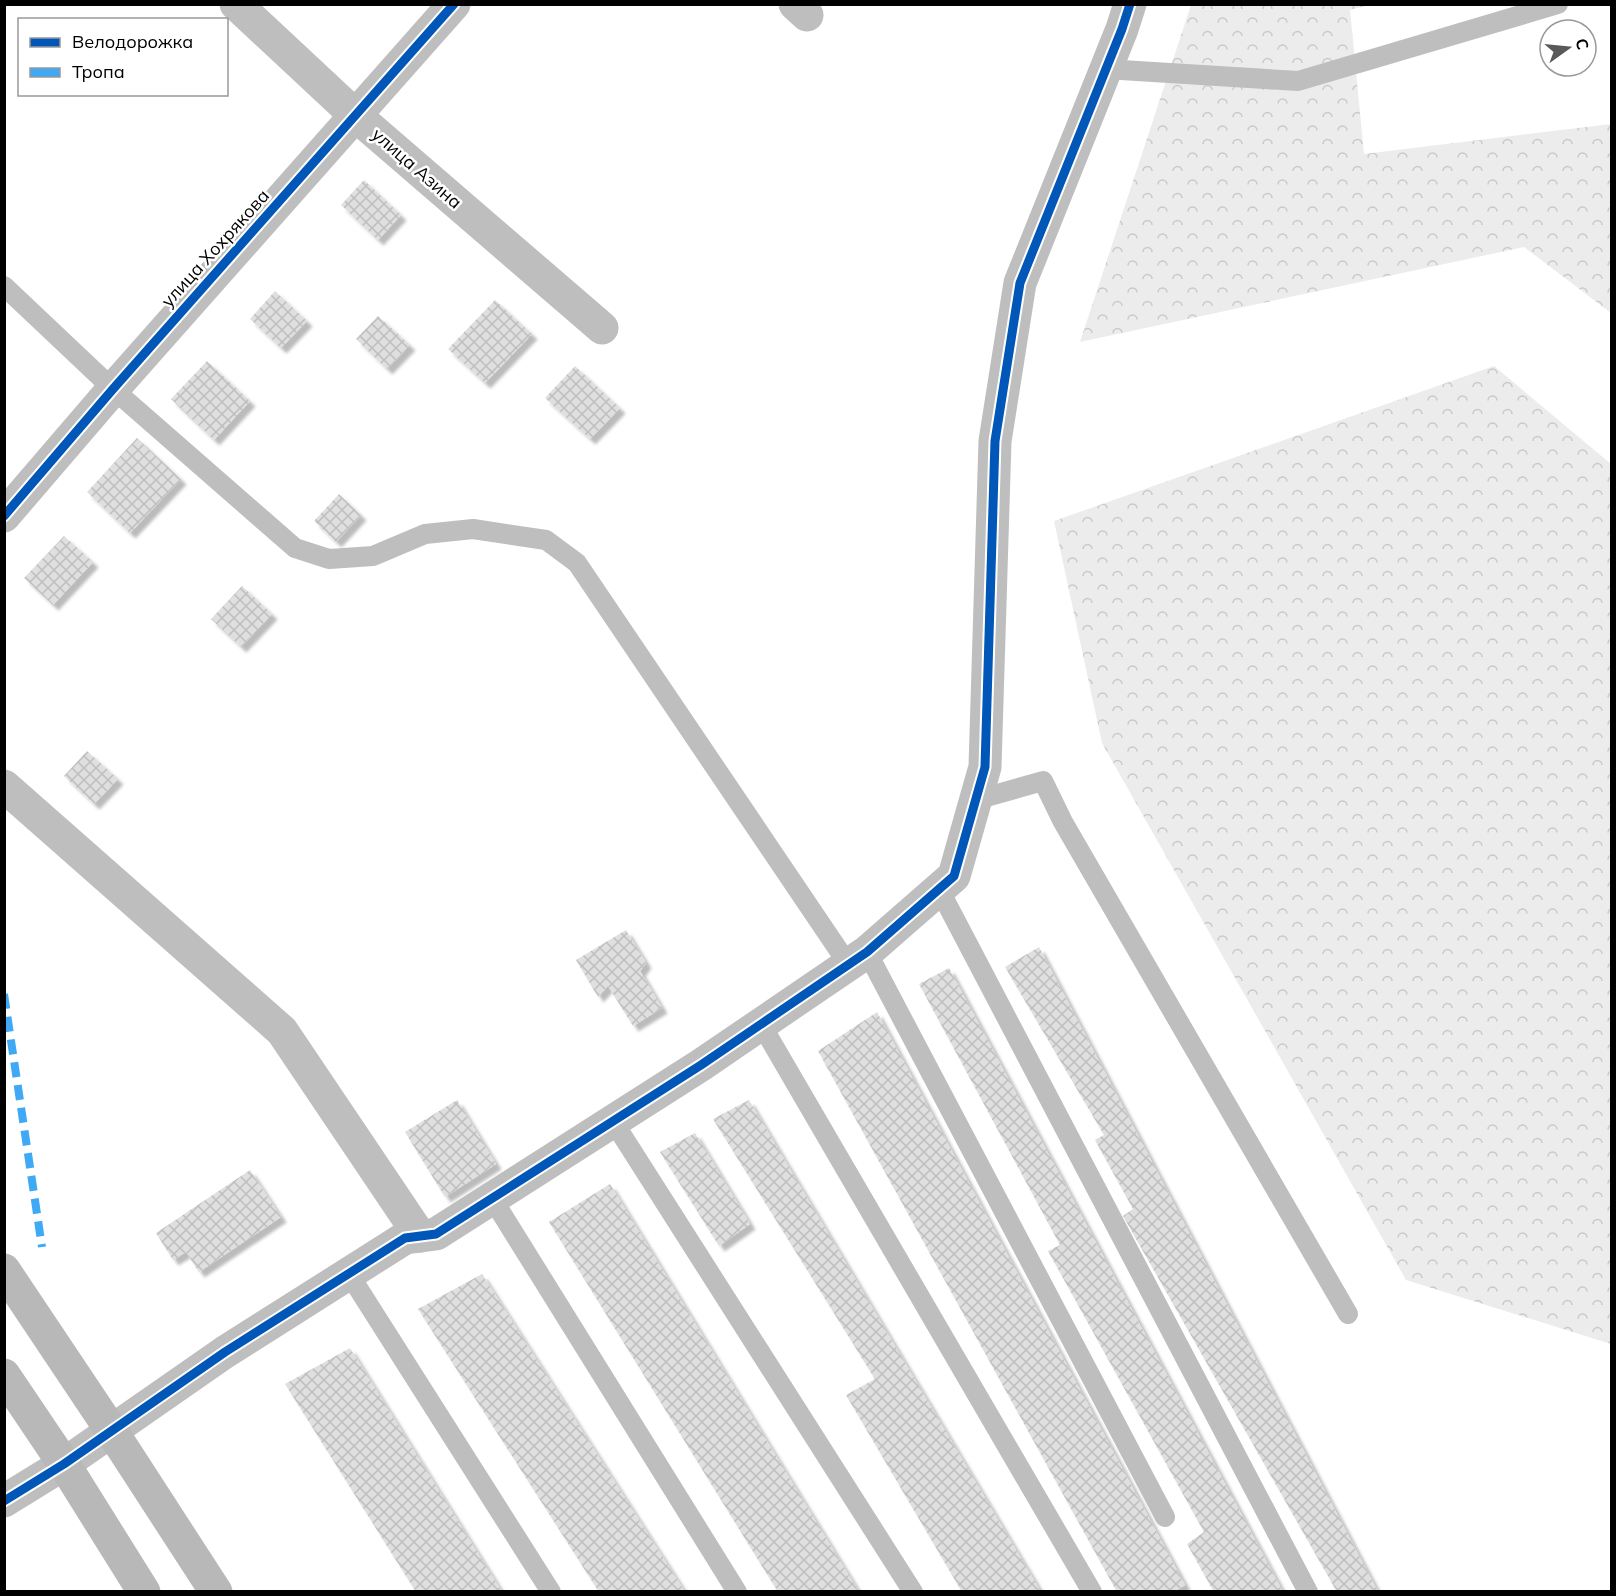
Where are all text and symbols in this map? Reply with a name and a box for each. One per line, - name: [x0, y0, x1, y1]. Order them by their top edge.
- legend: [18, 18, 228, 96]
- north arrow: [1538, 18, 1598, 78]
- text: Велодорожка: [72, 30, 193, 53]
- text: С: [1571, 36, 1594, 52]
- text: Тропа: [72, 60, 125, 83]
- street label: улица Азина: [367, 123, 467, 213]
- street label: улица Хохрякова: [156, 184, 274, 312]

